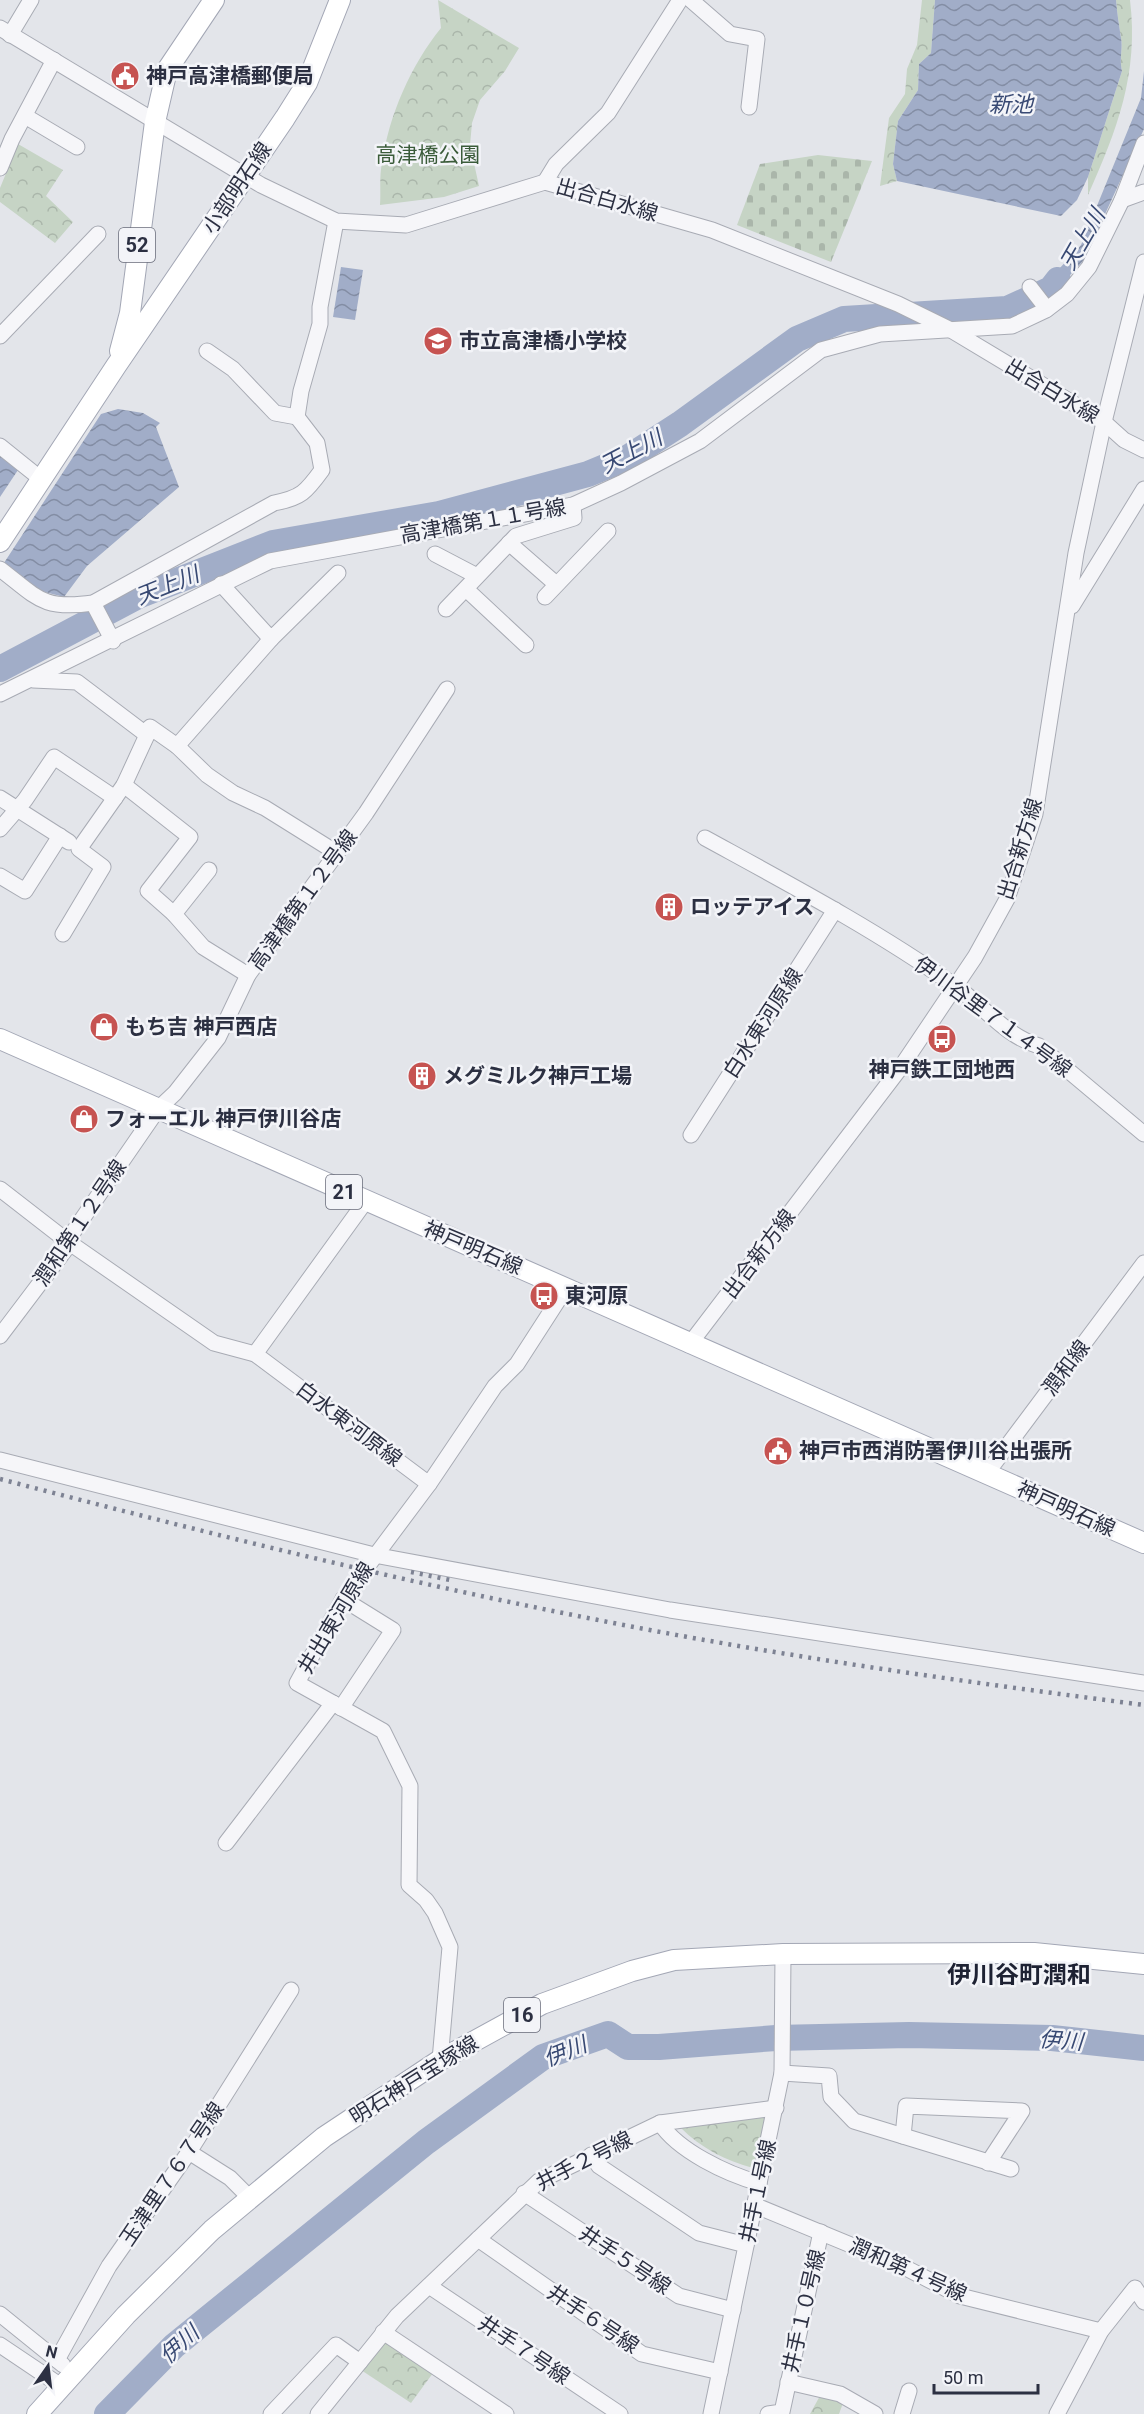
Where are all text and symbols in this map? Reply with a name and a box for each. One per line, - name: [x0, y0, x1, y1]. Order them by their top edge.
- public building icon: 神戸高津橋郵便局: [109, 60, 141, 92]
- place label: 神戸高津橋郵便局: [146, 64, 314, 88]
- water label: 新池: [989, 92, 1035, 117]
- street label: 小部明石線: [198, 138, 276, 238]
- park label: 高津橋公園: [376, 143, 481, 167]
- street label: 出合白水線: [553, 174, 661, 226]
- water label: 天上川: [1055, 203, 1111, 274]
- road number: 52: [119, 228, 155, 262]
- school or university icon: 市立高津橋小学校: [422, 325, 454, 357]
- place label: 市立高津橋小学校: [459, 329, 627, 353]
- street label: 出合白水線: [1001, 354, 1103, 428]
- water label: 天上川: [596, 424, 668, 478]
- street label: 高津橋第１１号線: [398, 495, 568, 547]
- water label: 天上川: [132, 561, 204, 609]
- street label: 出合新方線: [993, 795, 1047, 903]
- street label: 高津橋第１２号線: [244, 825, 362, 975]
- building icon: ロッテアイス: [653, 891, 685, 923]
- place label: ロッテアイス: [690, 895, 814, 919]
- street label: 伊川谷里７１４号線: [909, 952, 1077, 1082]
- street label: 白水東河原線: [719, 964, 807, 1082]
- shop icon: もち吉 神戸西店: [88, 1011, 120, 1043]
- place label: もち吉 神戸西店: [125, 1015, 277, 1039]
- bus stop icon: 神戸鉄工団地西: [926, 1023, 958, 1055]
- place label: 神戸鉄工団地西: [869, 1058, 1016, 1082]
- building icon: メグミルク神戸工場: [406, 1060, 438, 1092]
- place label: メグミルク神戸工場: [443, 1064, 632, 1088]
- shop icon: フォーエル 神戸伊川谷店: [68, 1103, 100, 1135]
- place label: フォーエル 神戸伊川谷店: [105, 1107, 341, 1131]
- street label: 潤和第１２号線: [29, 1155, 131, 1291]
- road number: 21: [326, 1175, 362, 1209]
- street label: 出合新方線: [718, 1205, 800, 1303]
- street label: 神戸明石線: [420, 1216, 526, 1280]
- bus stop icon: 東河原: [528, 1280, 560, 1312]
- place label: 東河原: [565, 1284, 628, 1308]
- street label: 潤和線: [1037, 1336, 1095, 1400]
- street label: 白水東河原線: [291, 1377, 407, 1471]
- public building icon: 神戸市西消防署伊川谷出張所: [762, 1435, 794, 1467]
- place label: 神戸市西消防署伊川谷出張所: [799, 1439, 1072, 1463]
- street label: 神戸明石線: [1013, 1477, 1119, 1541]
- street label: 井出東河原線: [293, 1558, 379, 1678]
- district label: 伊川谷町潤和: [947, 1961, 1091, 1989]
- road number: 16: [504, 1998, 540, 2032]
- water label: 伊川: [1038, 2026, 1086, 2055]
- street label: 明石神戸宝塚線: [345, 2031, 483, 2129]
- water label: 伊川: [540, 2031, 592, 2071]
- street label: 玉津里７６７号線: [115, 2098, 229, 2250]
- street label: 井手２号線: [532, 2126, 636, 2196]
- street label: 井手１号線: [735, 2137, 781, 2245]
- street label: 井手５号線: [575, 2221, 675, 2299]
- street label: 潤和第４号線: [846, 2233, 970, 2307]
- street label: 井手１０号線: [778, 2247, 830, 2375]
- street label: 井手６号線: [543, 2280, 643, 2358]
- street label: 井手７号線: [474, 2311, 574, 2389]
- water label: 伊川: [155, 2319, 206, 2368]
- north arrow: [18, 2336, 78, 2396]
- text: N: [44, 2341, 59, 2363]
- scale bar: [934, 2357, 1038, 2395]
- text: 50 m: [943, 2367, 983, 2388]

